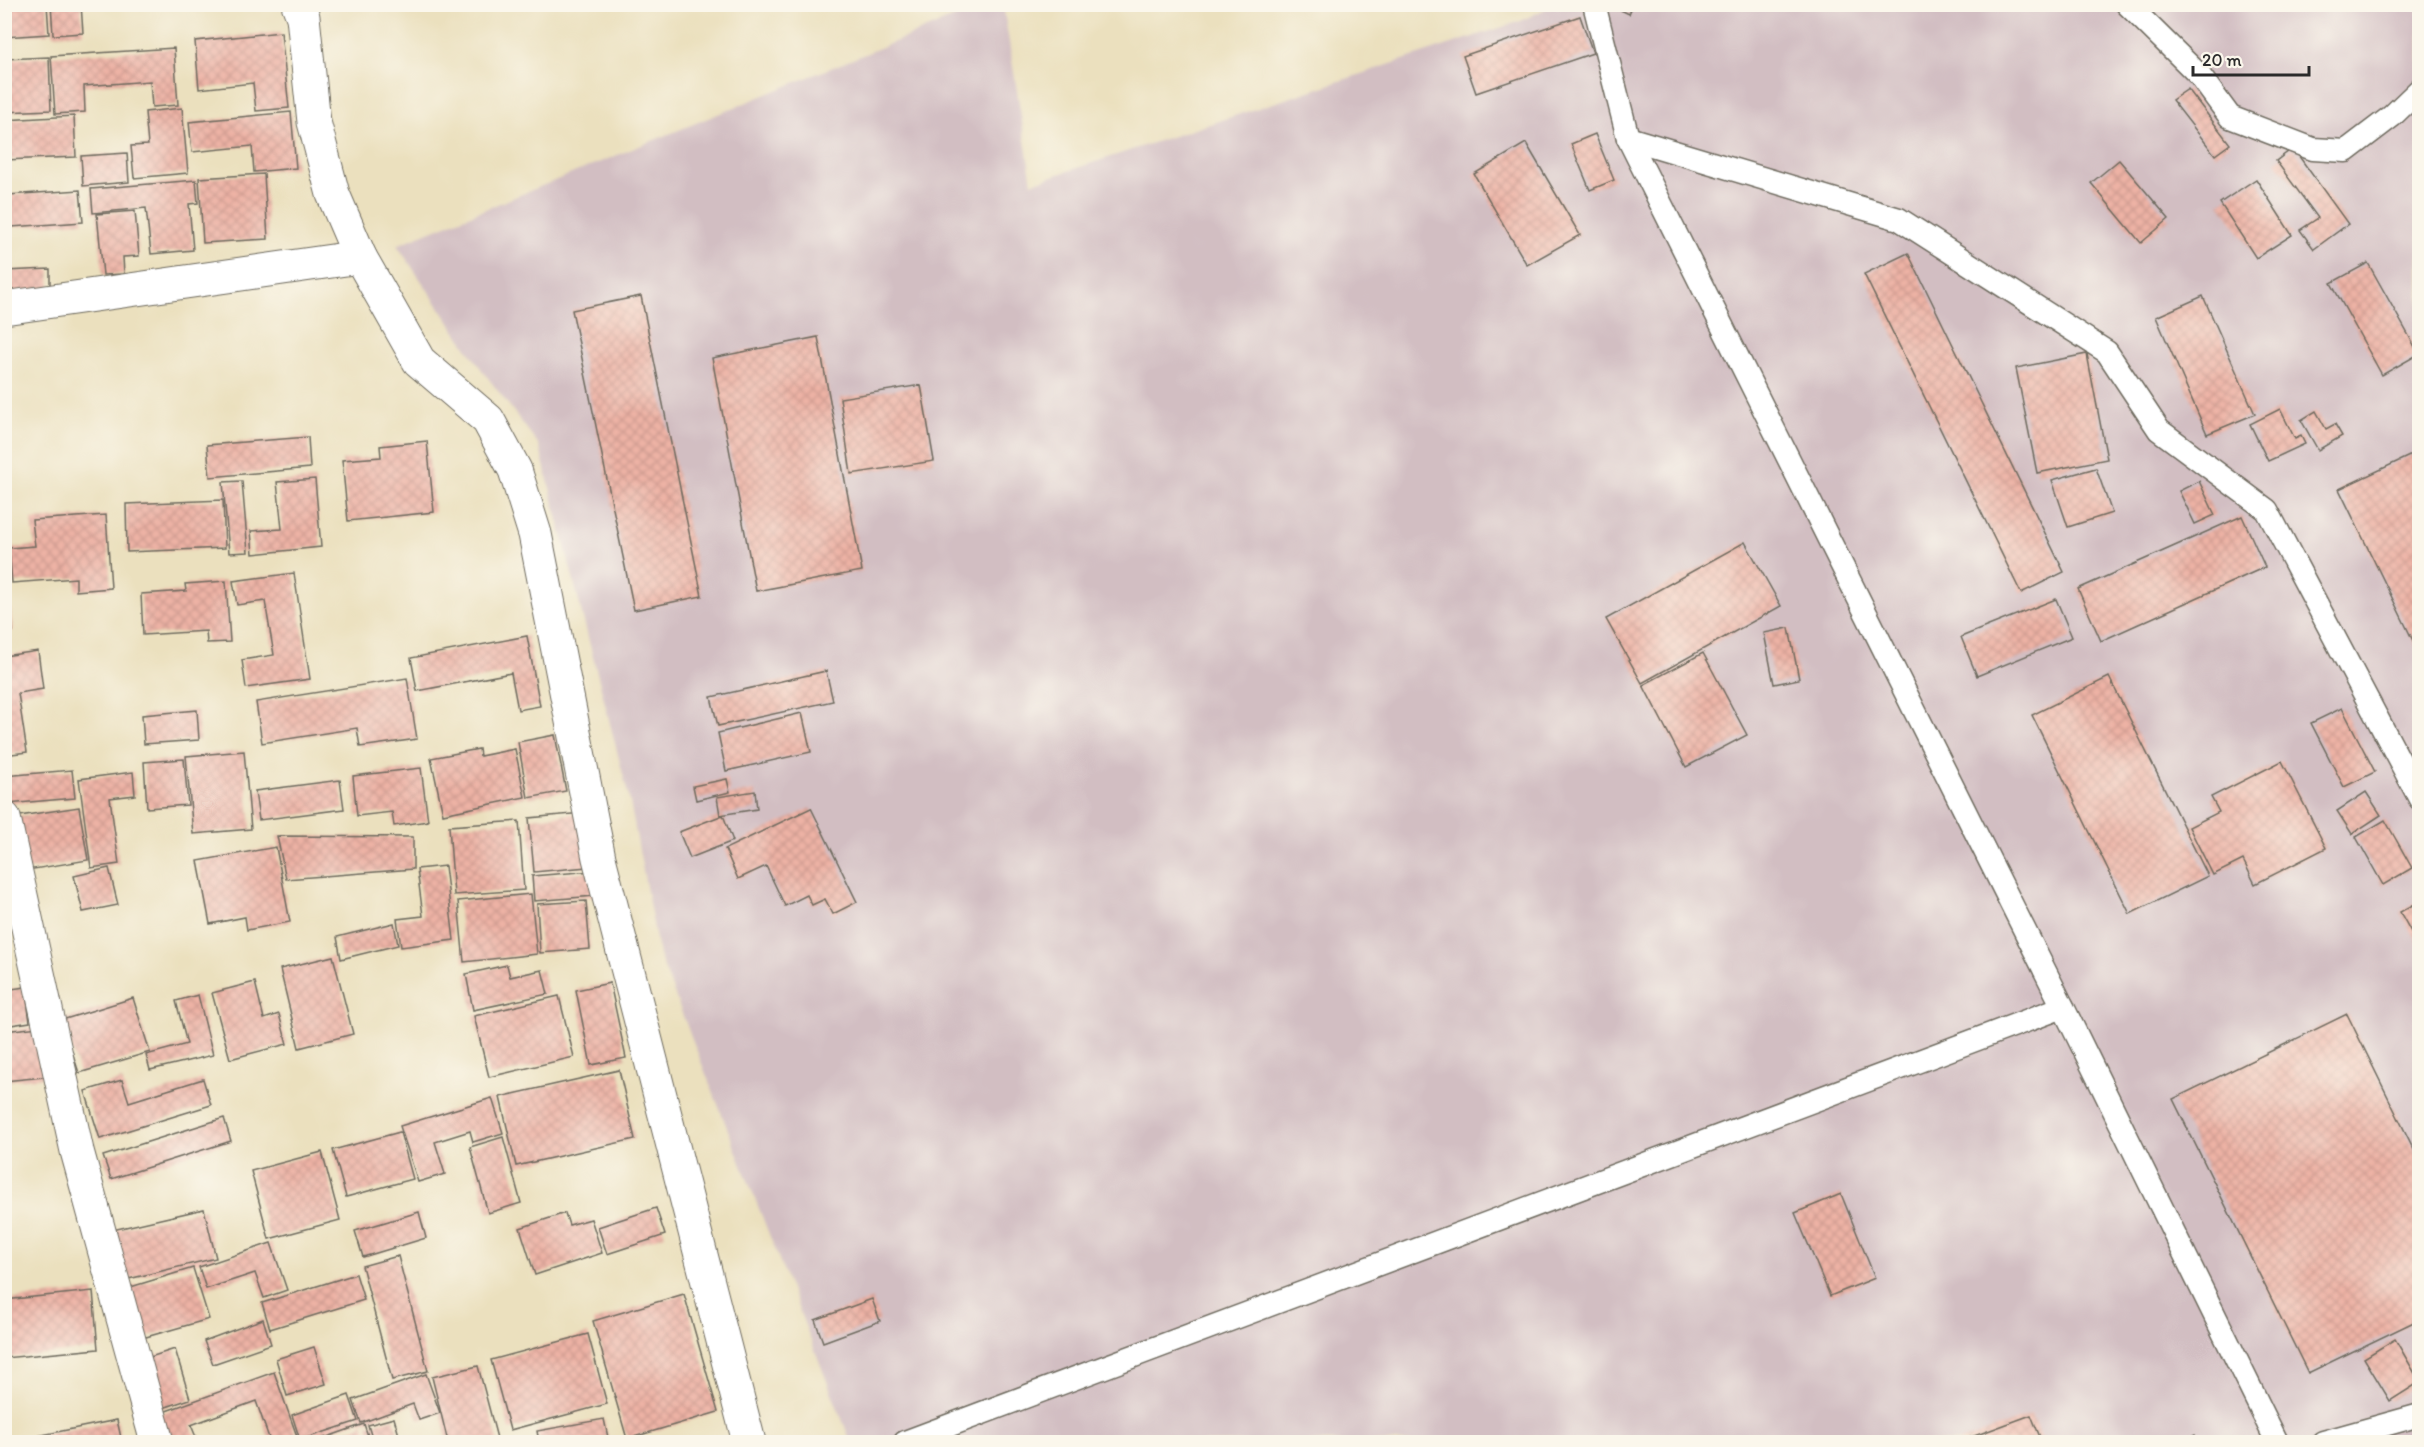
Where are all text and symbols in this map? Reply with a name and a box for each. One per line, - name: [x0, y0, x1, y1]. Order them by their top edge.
- scale bar: [2193, 39, 2308, 77]
- text: 20 m: [2202, 49, 2242, 71]

